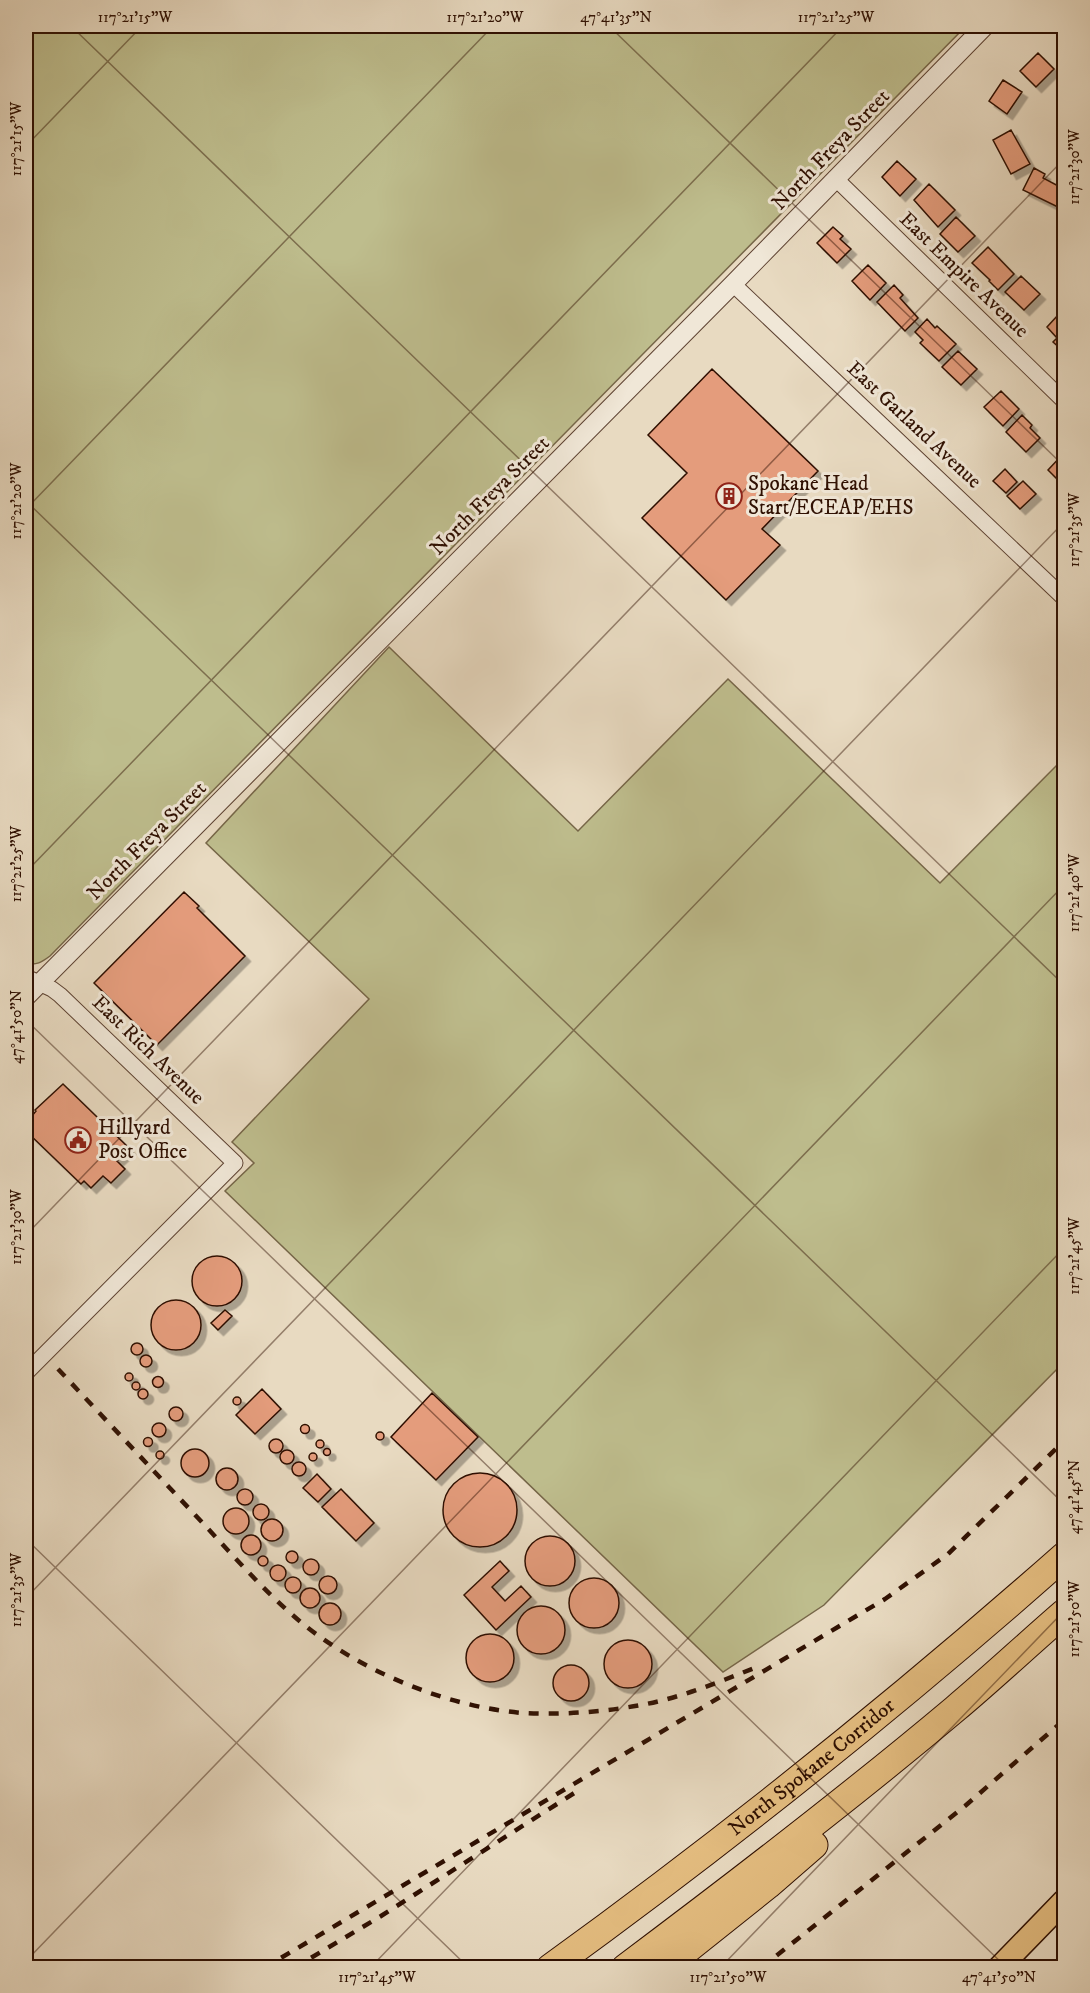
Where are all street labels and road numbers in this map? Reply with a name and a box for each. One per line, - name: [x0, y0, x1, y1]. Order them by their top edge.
- street label: North Freya Street: [767, 84, 896, 216]
- street label: East Empire Avenue: [894, 207, 1034, 344]
- street label: East Garland Avenue: [841, 356, 987, 494]
- street label: North Freya Street: [425, 431, 555, 561]
- street label: North Freya Street: [82, 776, 212, 906]
- street label: East Rich Avenue: [86, 990, 210, 1110]
- street label: North Spokane Corridor: [724, 1693, 901, 1842]

